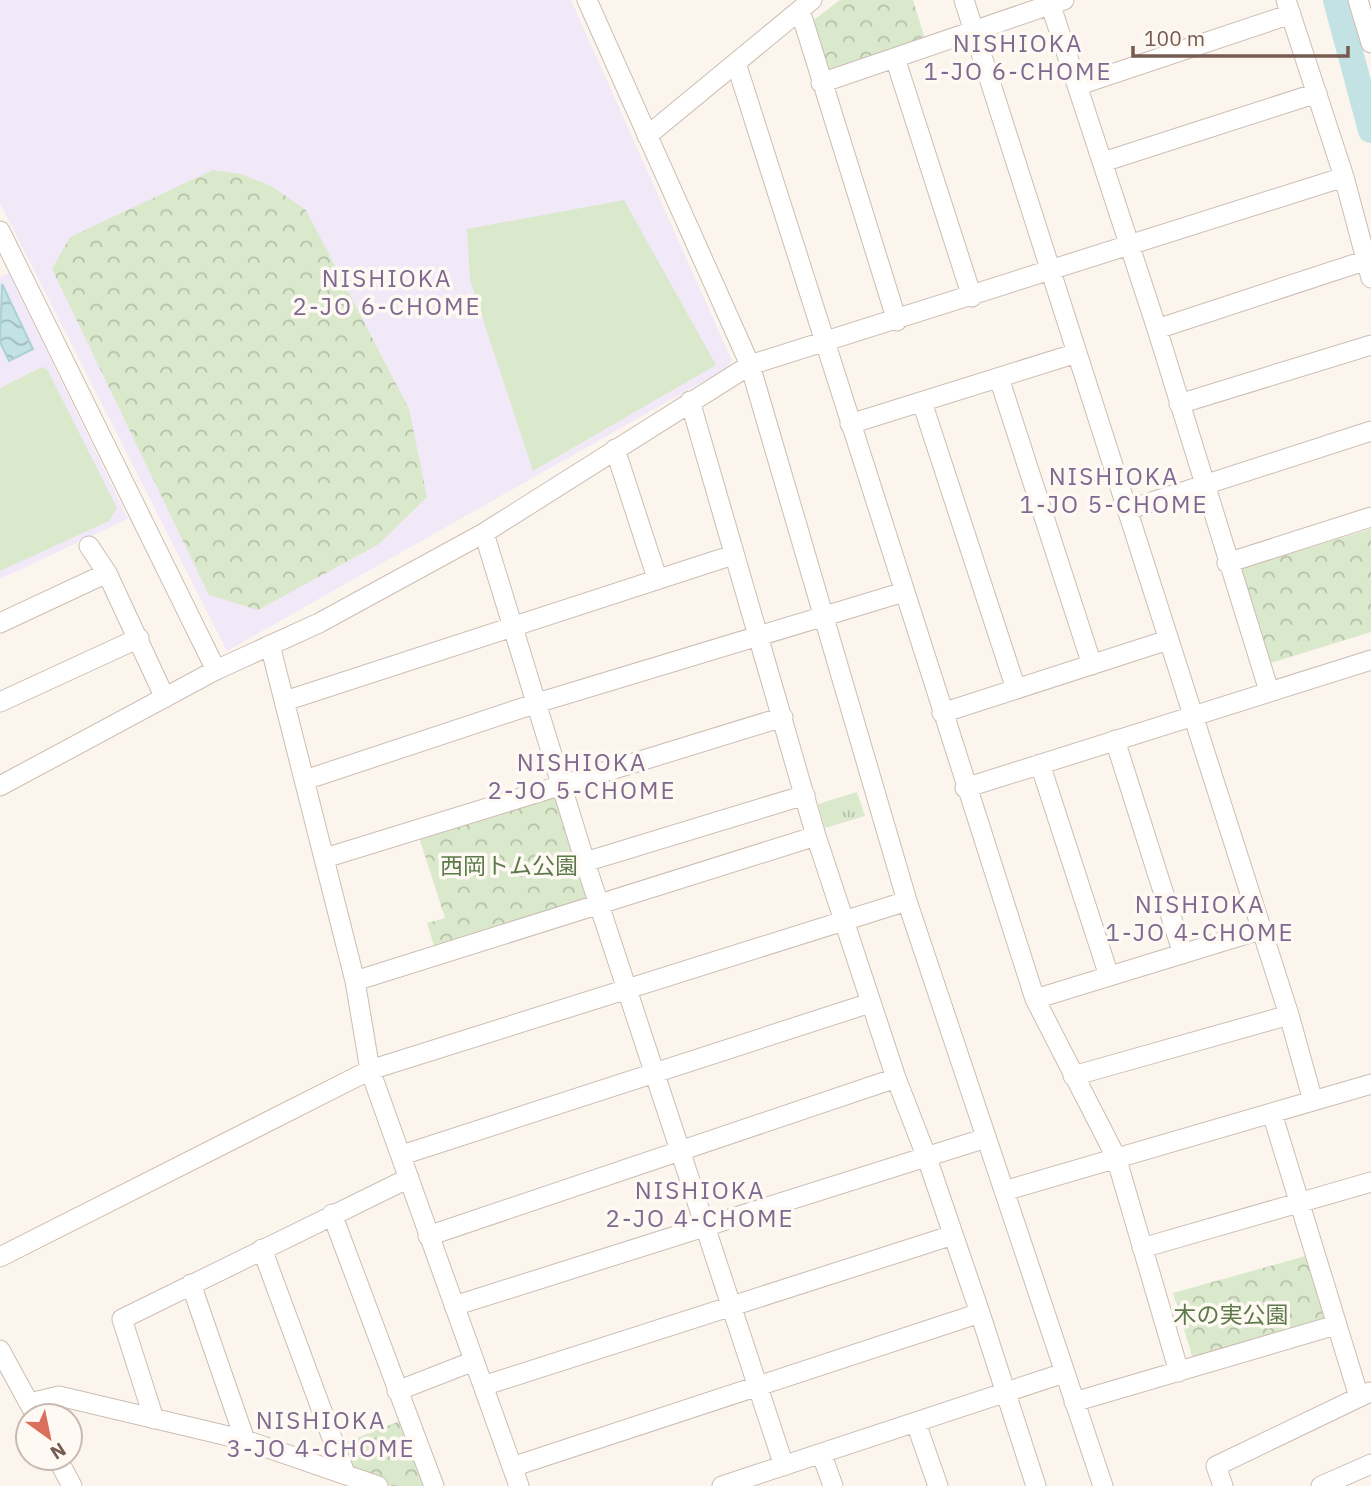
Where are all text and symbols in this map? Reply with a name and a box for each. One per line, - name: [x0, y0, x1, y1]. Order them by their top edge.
- scale bar: [1133, 14, 1348, 58]
- text: 100 m: [1144, 24, 1205, 52]
- district label: NISHIOKA 1-JO 6-CHOME: [924, 27, 1112, 87]
- district label: NISHIOKA 2-JO 6-CHOME: [293, 262, 481, 322]
- district label: NISHIOKA 1-JO 5-CHOME: [1020, 460, 1208, 520]
- district label: NISHIOKA 2-JO 5-CHOME: [488, 746, 676, 806]
- park label: 西岡トム公園: [440, 850, 578, 880]
- district label: NISHIOKA 1-JO 4-CHOME: [1106, 888, 1294, 948]
- district label: NISHIOKA 2-JO 4-CHOME: [606, 1174, 794, 1234]
- park label: 木の実公園: [1174, 1299, 1289, 1329]
- north arrow: [14, 1402, 84, 1472]
- district label: NISHIOKA 3-JO 4-CHOME: [227, 1404, 415, 1464]
- text: N: [46, 1437, 71, 1465]

